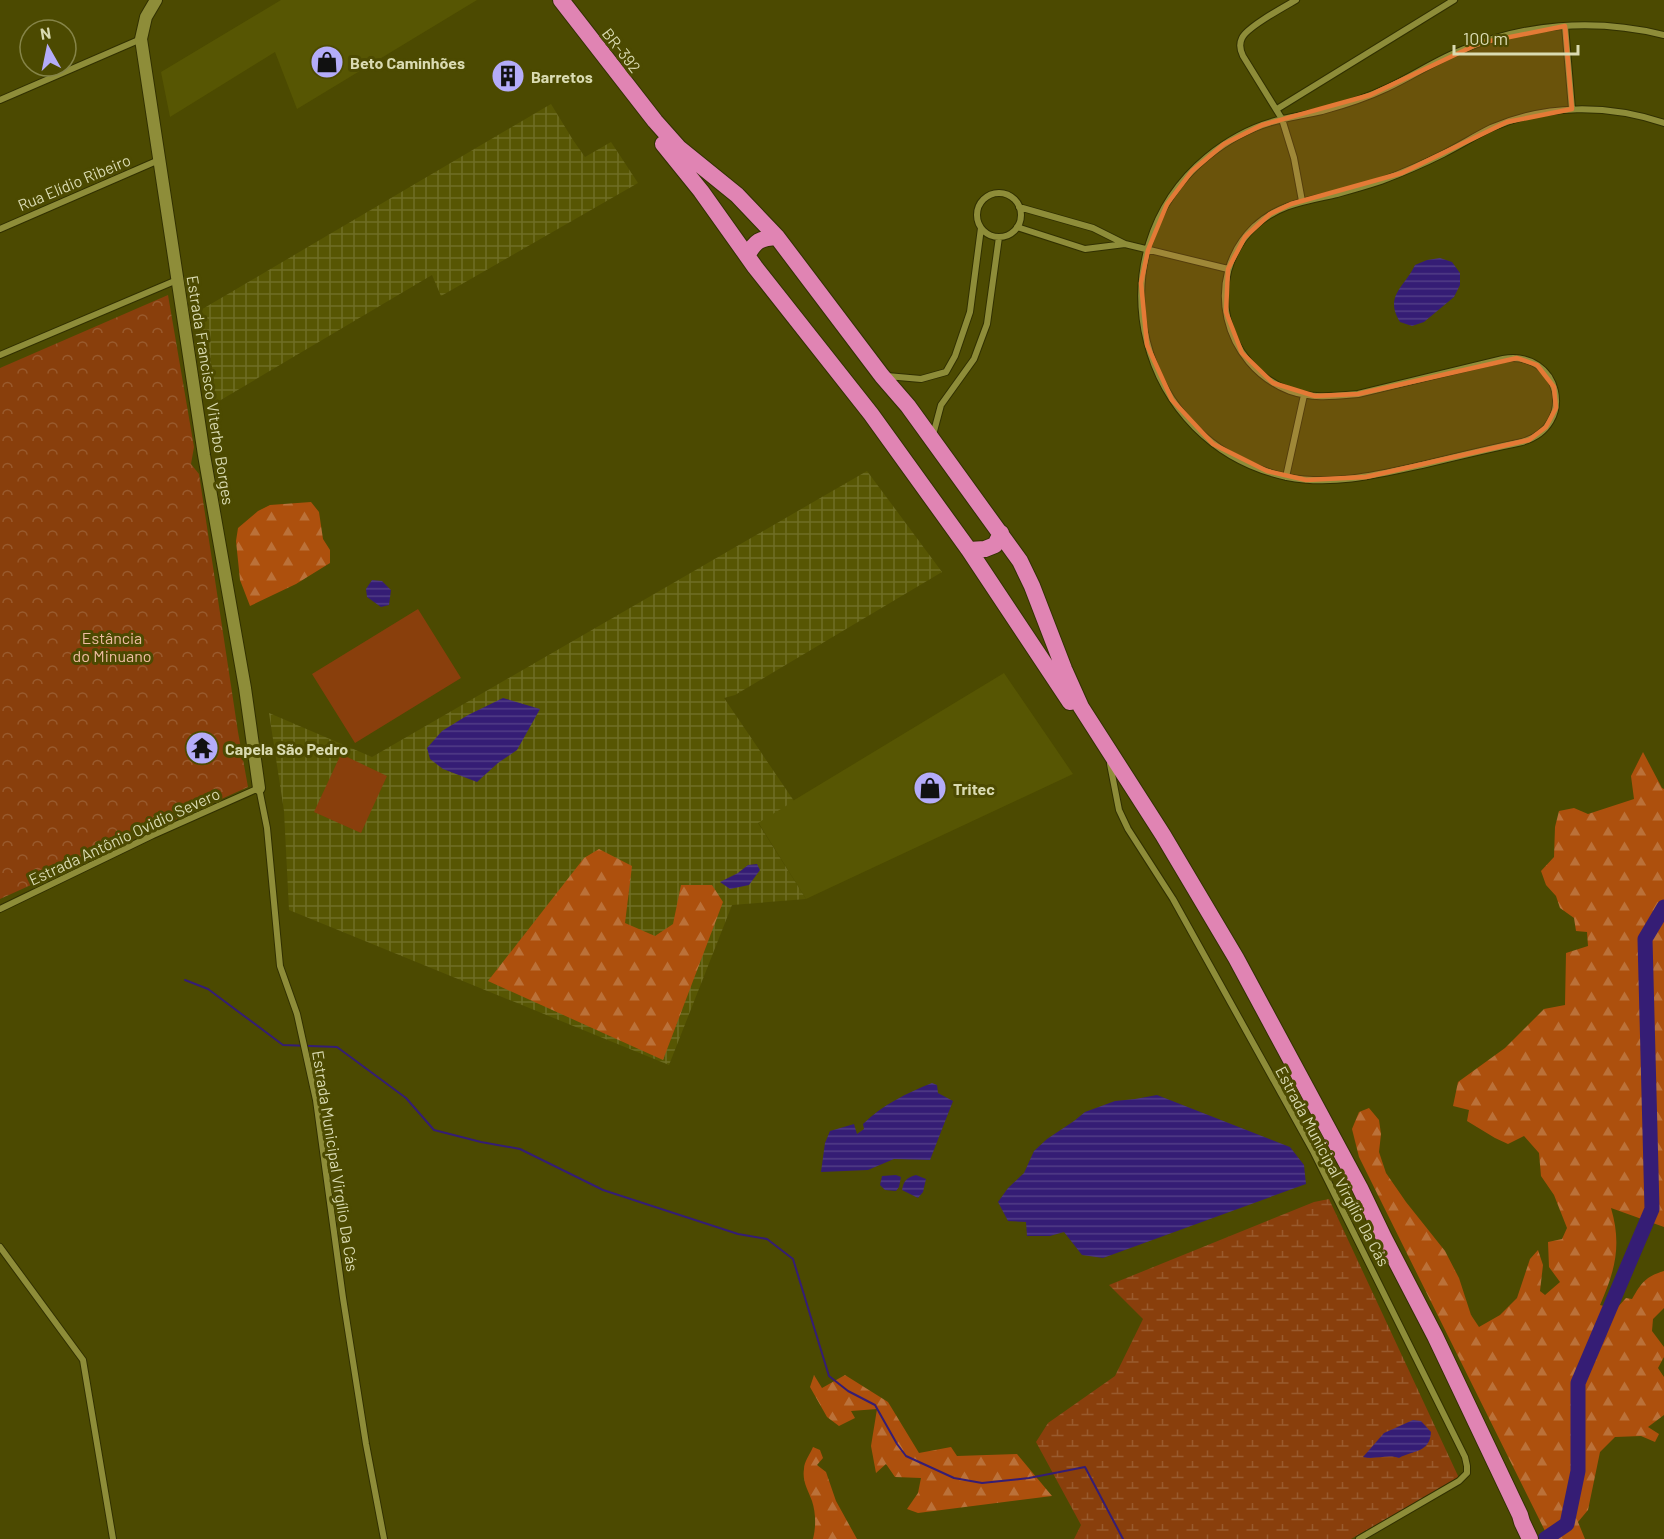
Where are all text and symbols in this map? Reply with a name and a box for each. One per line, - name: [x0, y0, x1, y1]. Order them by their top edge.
- north arrow: [18, 18, 78, 78]
- scale bar: [1454, 18, 1578, 56]
- text: N: [39, 22, 52, 43]
- street label: BR-392: [599, 24, 645, 76]
- text: 100 m: [1463, 27, 1508, 49]
- shop icon: Beto Caminhões: [309, 44, 345, 80]
- place label: Beto Caminhões: [350, 53, 465, 72]
- building icon: Barretos: [490, 58, 526, 94]
- place label: Barretos: [531, 67, 593, 86]
- street label: Rua Elídio Ribeiro: [15, 150, 133, 214]
- street label: Estrada Francisco Viterbo Borges: [183, 274, 239, 506]
- park label: Estância do Minuano: [73, 628, 151, 665]
- temple icon: Capela São Pedro: [184, 730, 220, 766]
- place label: Capela São Pedro: [225, 739, 348, 758]
- shop icon: Tritec: [912, 770, 948, 806]
- place label: Tritec: [953, 779, 995, 798]
- street label: Estrada Antônio Ovidio Severo: [25, 783, 223, 889]
- street label: Estrada Municipal Virgílio Da Cás: [309, 1049, 363, 1273]
- street label: Estrada Municipal Virgílio Da Cás: [1272, 1063, 1394, 1269]

